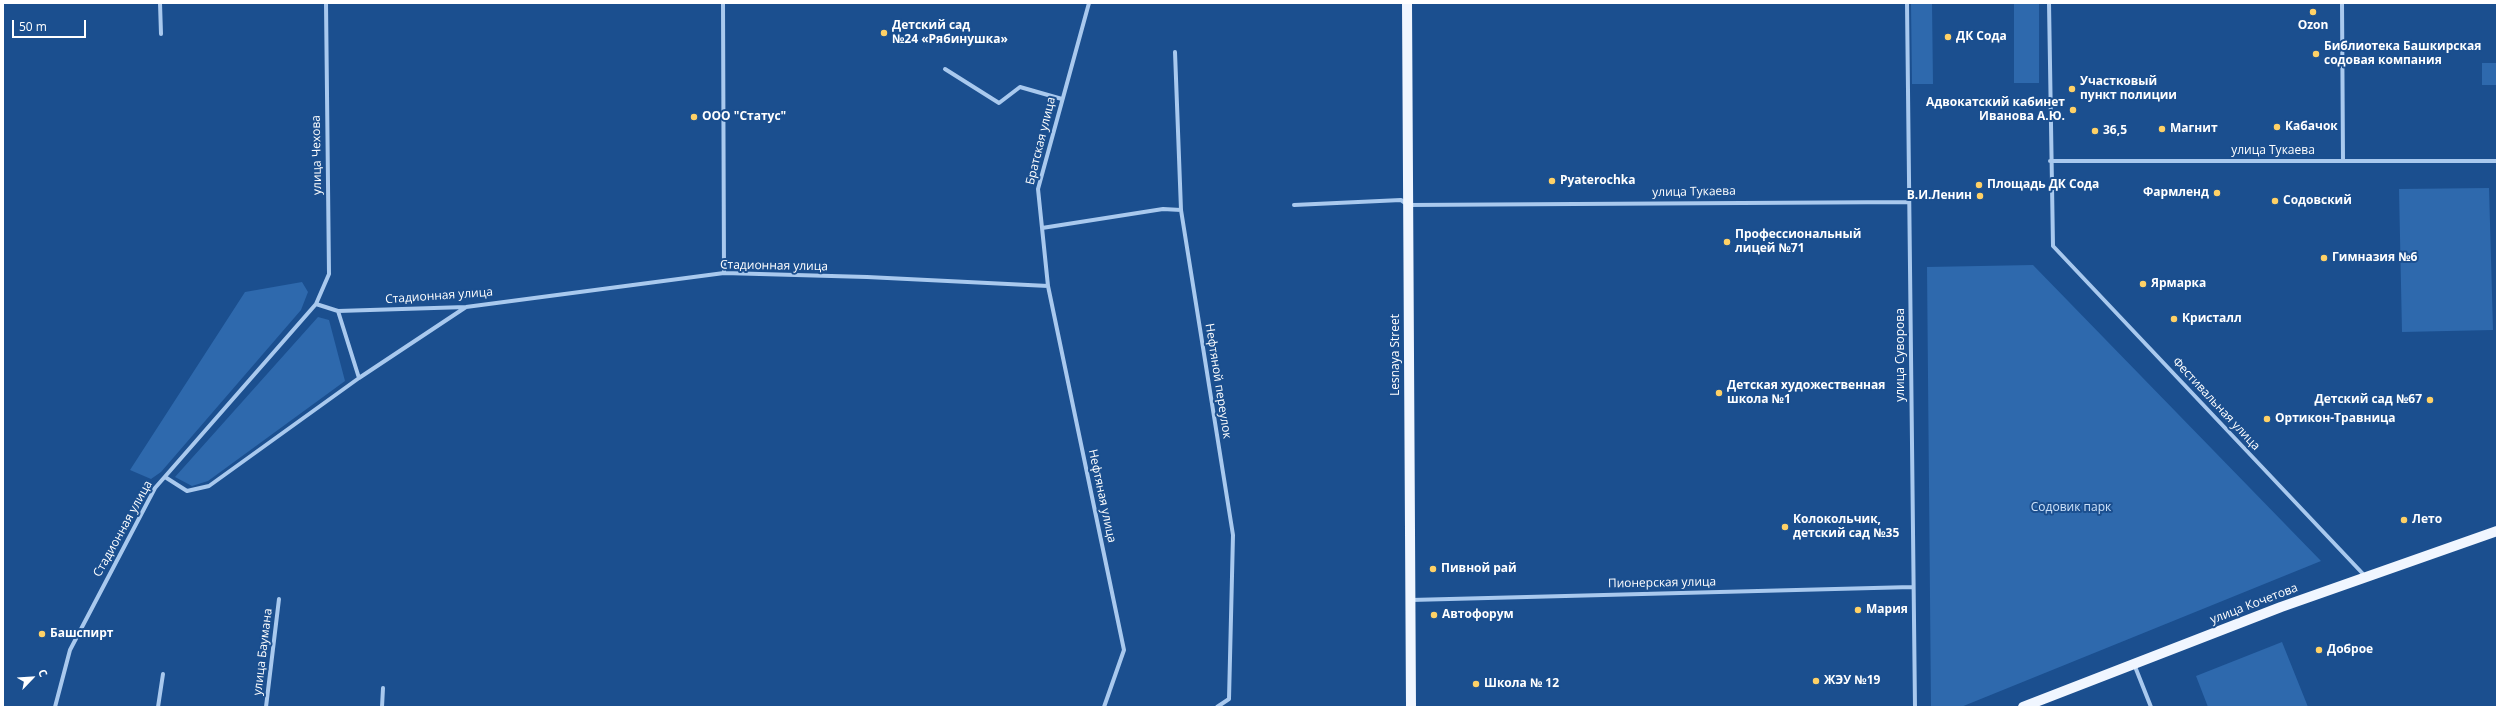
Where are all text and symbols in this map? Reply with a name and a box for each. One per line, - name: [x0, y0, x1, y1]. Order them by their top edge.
- marker: Ozon: [2308, 7, 2318, 17]
- scale bar: [14, 12, 88, 38]
- text: 50 m: [19, 18, 47, 35]
- place label: Детский сад №24 «Рябинушка»: [892, 19, 1008, 47]
- place label: Ozon: [2298, 19, 2328, 33]
- marker: Детский сад №24 «Рябинушка»: [879, 28, 889, 38]
- place label: ДК Сода: [1956, 30, 2007, 44]
- marker: ДК Сода: [1943, 32, 1953, 42]
- place label: Библиотека Башкирская содовая компания: [2324, 40, 2481, 68]
- marker: Библиотека Башкирская содовая компания: [2311, 49, 2321, 59]
- place label: Участковый пункт полиции: [2080, 75, 2177, 103]
- marker: Участковый пункт полиции: [2067, 84, 2077, 94]
- street label: Братская улица: [1023, 96, 1059, 186]
- place label: Адвокатский кабинет Иванова А.Ю.: [1926, 96, 2065, 124]
- marker: Адвокатский кабинет Иванова А.Ю.: [2068, 105, 2078, 115]
- place label: ООО "Статус": [702, 110, 786, 124]
- marker: ООО "Статус": [689, 112, 699, 122]
- street label: улица Чехова: [309, 115, 325, 195]
- place label: Кабачок: [2285, 120, 2338, 134]
- place label: Магнит: [2170, 122, 2218, 136]
- marker: Кабачок: [2272, 122, 2282, 132]
- place label: 36,5: [2103, 124, 2127, 138]
- marker: Магнит: [2157, 124, 2167, 134]
- marker: 36,5: [2090, 126, 2100, 136]
- street label: улица Тукаева: [2231, 144, 2315, 158]
- place label: Pyaterochka: [1560, 174, 1636, 188]
- marker: Pyaterochka: [1547, 176, 1557, 186]
- place label: Площадь ДК Сода: [1987, 178, 2099, 192]
- marker: Площадь ДК Сода: [1974, 180, 1984, 190]
- street label: улица Тукаева: [1652, 184, 1736, 200]
- place label: Фармленд: [2143, 186, 2209, 200]
- marker: Фармленд: [2212, 188, 2222, 198]
- place label: В.И.Ленин: [1907, 189, 1972, 203]
- marker: В.И.Ленин: [1975, 191, 1985, 201]
- place label: Содовский: [2283, 194, 2352, 208]
- marker: Содовский: [2270, 196, 2280, 206]
- place label: Профессиональный лицей №71: [1735, 228, 1861, 256]
- marker: Профессиональный лицей №71: [1722, 237, 1732, 247]
- place label: Гимназия №6: [2332, 251, 2417, 265]
- marker: Гимназия №6: [2319, 253, 2329, 263]
- street label: Стадионная улица: [720, 258, 828, 274]
- place label: Ярмарка: [2151, 277, 2206, 291]
- marker: Ярмарка: [2138, 279, 2148, 289]
- street label: Стадионная улица: [385, 285, 493, 307]
- street label: улица Суворова: [1894, 308, 1908, 402]
- place label: Кристалл: [2182, 312, 2242, 326]
- street label: Lesnaya Street: [1389, 314, 1403, 396]
- marker: Кристалл: [2169, 314, 2179, 324]
- street label: Нефтяной переулок: [1202, 322, 1234, 440]
- street label: Фестивальная улица: [2169, 355, 2263, 453]
- place label: Детская художественная школа №1: [1727, 379, 1885, 407]
- marker: Детская художественная школа №1: [1714, 388, 1724, 398]
- place label: Детский сад №67: [2315, 393, 2422, 407]
- marker: Детский сад №67: [2425, 395, 2435, 405]
- place label: Ортикон-Травница: [2275, 412, 2396, 426]
- marker: Ортикон-Травница: [2262, 414, 2272, 424]
- street label: Нефтяная улица: [1085, 448, 1119, 544]
- street label: Стадионная улица: [91, 478, 155, 580]
- park label: Содовик парк: [2031, 501, 2111, 515]
- place label: Колокольчик, детский сад №35: [1793, 513, 1899, 541]
- place label: Лето: [2412, 513, 2442, 527]
- marker: Лето: [2399, 515, 2409, 525]
- marker: Колокольчик, детский сад №35: [1780, 522, 1790, 532]
- place label: Пивной рай: [1441, 562, 1517, 576]
- marker: Пивной рай: [1428, 564, 1438, 574]
- street label: Пионерская улица: [1608, 575, 1716, 591]
- street label: улица Кочетова: [2208, 581, 2300, 627]
- place label: Мария: [1866, 603, 1908, 617]
- marker: Мария: [1853, 605, 1863, 615]
- street label: улица Баумана: [251, 608, 275, 696]
- place label: Автофорум: [1442, 608, 1514, 622]
- marker: Автофорум: [1429, 610, 1439, 620]
- place label: Башспирт: [50, 627, 113, 641]
- marker: Башспирт: [37, 629, 47, 639]
- place label: Доброе: [2327, 643, 2373, 657]
- marker: Доброе: [2314, 645, 2324, 655]
- north arrow: [12, 658, 52, 698]
- text: С: [35, 666, 52, 679]
- place label: ЖЭУ №19: [1824, 674, 1880, 688]
- marker: ЖЭУ №19: [1811, 676, 1821, 686]
- place label: Школа № 12: [1484, 677, 1559, 691]
- marker: Школа № 12: [1471, 679, 1481, 689]

